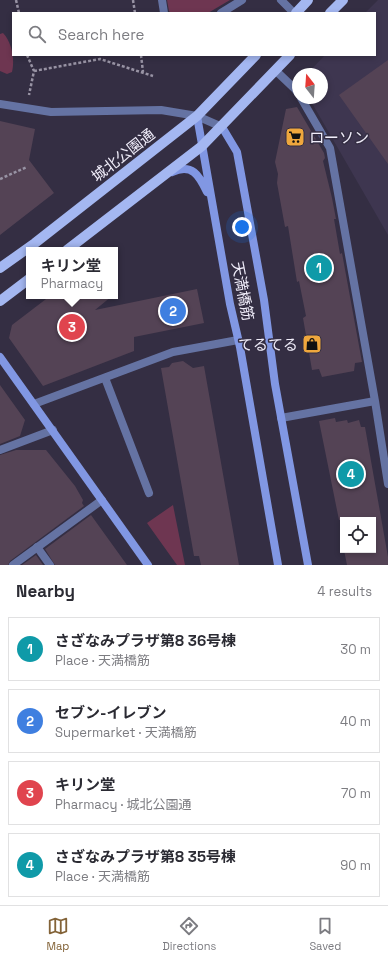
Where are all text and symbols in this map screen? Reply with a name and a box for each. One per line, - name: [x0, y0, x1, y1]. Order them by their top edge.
- search box: [12, 12, 376, 56]
- icon: search: [26, 23, 48, 45]
- text: Search here: [58, 25, 144, 44]
- north arrow: [292, 68, 328, 104]
- street label: 城北公園通: [88, 124, 158, 186]
- supermarket icon: ローソン: [284, 126, 306, 148]
- place label: ローソン: [309, 128, 369, 147]
- your location: [232, 217, 252, 237]
- popup: [26, 247, 118, 299]
- pin: 1: [306, 253, 332, 283]
- text: キリン堂: [41, 256, 101, 275]
- street label: 天満橋筋: [228, 260, 258, 322]
- text: Pharmacy: [41, 275, 103, 292]
- pin: 2: [160, 296, 186, 326]
- pin: 3: [59, 312, 85, 342]
- shop icon: てるてる: [301, 333, 323, 355]
- place label: てるてる: [238, 335, 298, 354]
- pin: 4: [338, 459, 364, 489]
- map controls: [340, 517, 376, 553]
- button: locate: [340, 517, 376, 553]
- text: Nearby: [16, 580, 75, 602]
- text: 4 results: [317, 583, 372, 600]
- text: さざなみプラザ第8 36号棟: [55, 631, 236, 650]
- text: 1: [27, 641, 33, 658]
- text: 30 m: [340, 641, 371, 658]
- text: Place · 天満橋筋: [55, 652, 150, 669]
- text: セブン-イレブン: [55, 703, 166, 722]
- text: 2: [26, 713, 34, 730]
- text: 40 m: [340, 713, 371, 730]
- text: Supermarket · 天満橋筋: [55, 724, 197, 741]
- text: キリン堂: [55, 775, 115, 794]
- text: 3: [26, 785, 34, 802]
- text: 70 m: [341, 785, 371, 802]
- text: Pharmacy · 城北公園通: [55, 796, 191, 813]
- text: さざなみプラザ第8 35号棟: [55, 847, 236, 866]
- text: 4: [26, 857, 34, 874]
- text: 90 m: [340, 857, 371, 874]
- text: Place · 天満橋筋: [55, 868, 150, 885]
- tab: Map: [47, 915, 69, 953]
- tab: Directions: [162, 915, 216, 953]
- tab: Saved: [309, 915, 341, 953]

